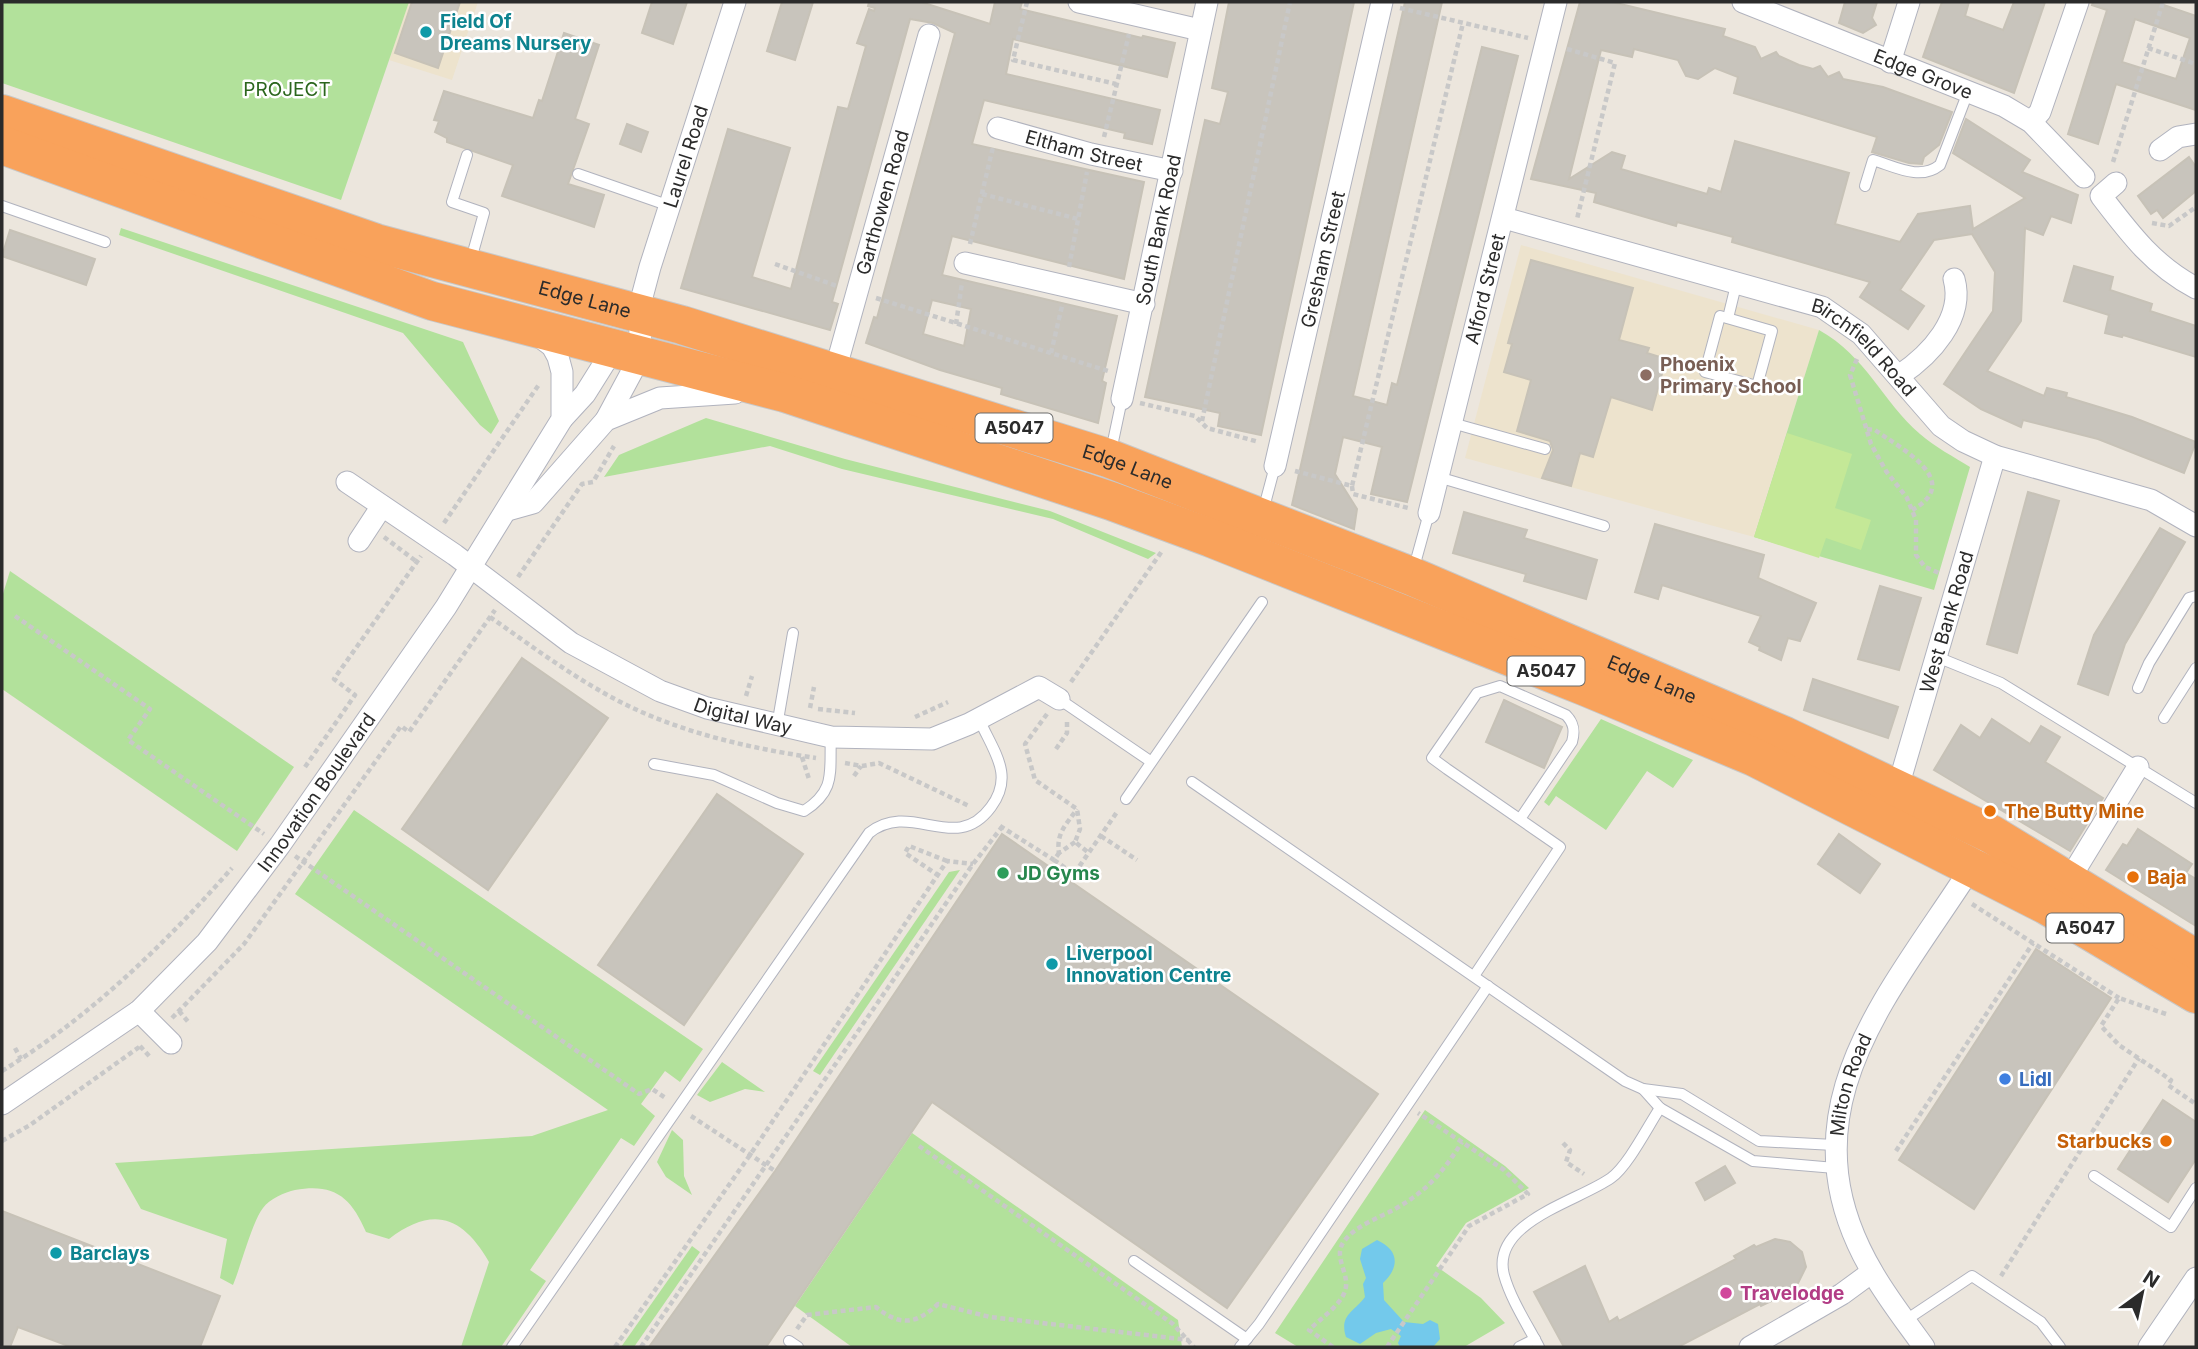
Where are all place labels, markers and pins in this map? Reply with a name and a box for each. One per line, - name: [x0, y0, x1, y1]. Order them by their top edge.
- place label: Field Of Dreams Nursery: [440, 10, 592, 55]
- marker: Field Of Dreams Nursery: [418, 24, 434, 40]
- place label: Phoenix Primary School: [1660, 353, 1802, 398]
- marker: Phoenix Primary School: [1638, 367, 1654, 383]
- place label: The Butty Mine: [2004, 800, 2144, 823]
- marker: The Butty Mine: [1982, 803, 1998, 819]
- place label: JD Gyms: [1017, 862, 1100, 885]
- marker: JD Gyms: [995, 865, 1011, 881]
- place label: Baja: [2147, 866, 2187, 889]
- marker: Baja: [2125, 869, 2141, 885]
- place label: Liverpool Innovation Centre: [1066, 942, 1231, 987]
- marker: Liverpool Innovation Centre: [1044, 956, 1060, 972]
- place label: Lidl: [2019, 1068, 2052, 1091]
- marker: Lidl: [1997, 1071, 2013, 1087]
- place label: Starbucks: [2057, 1130, 2152, 1153]
- marker: Starbucks: [2158, 1133, 2174, 1149]
- place label: Barclays: [70, 1242, 150, 1265]
- marker: Barclays: [48, 1245, 64, 1261]
- place label: Travelodge: [1740, 1282, 1844, 1305]
- marker: Travelodge: [1718, 1285, 1734, 1301]

